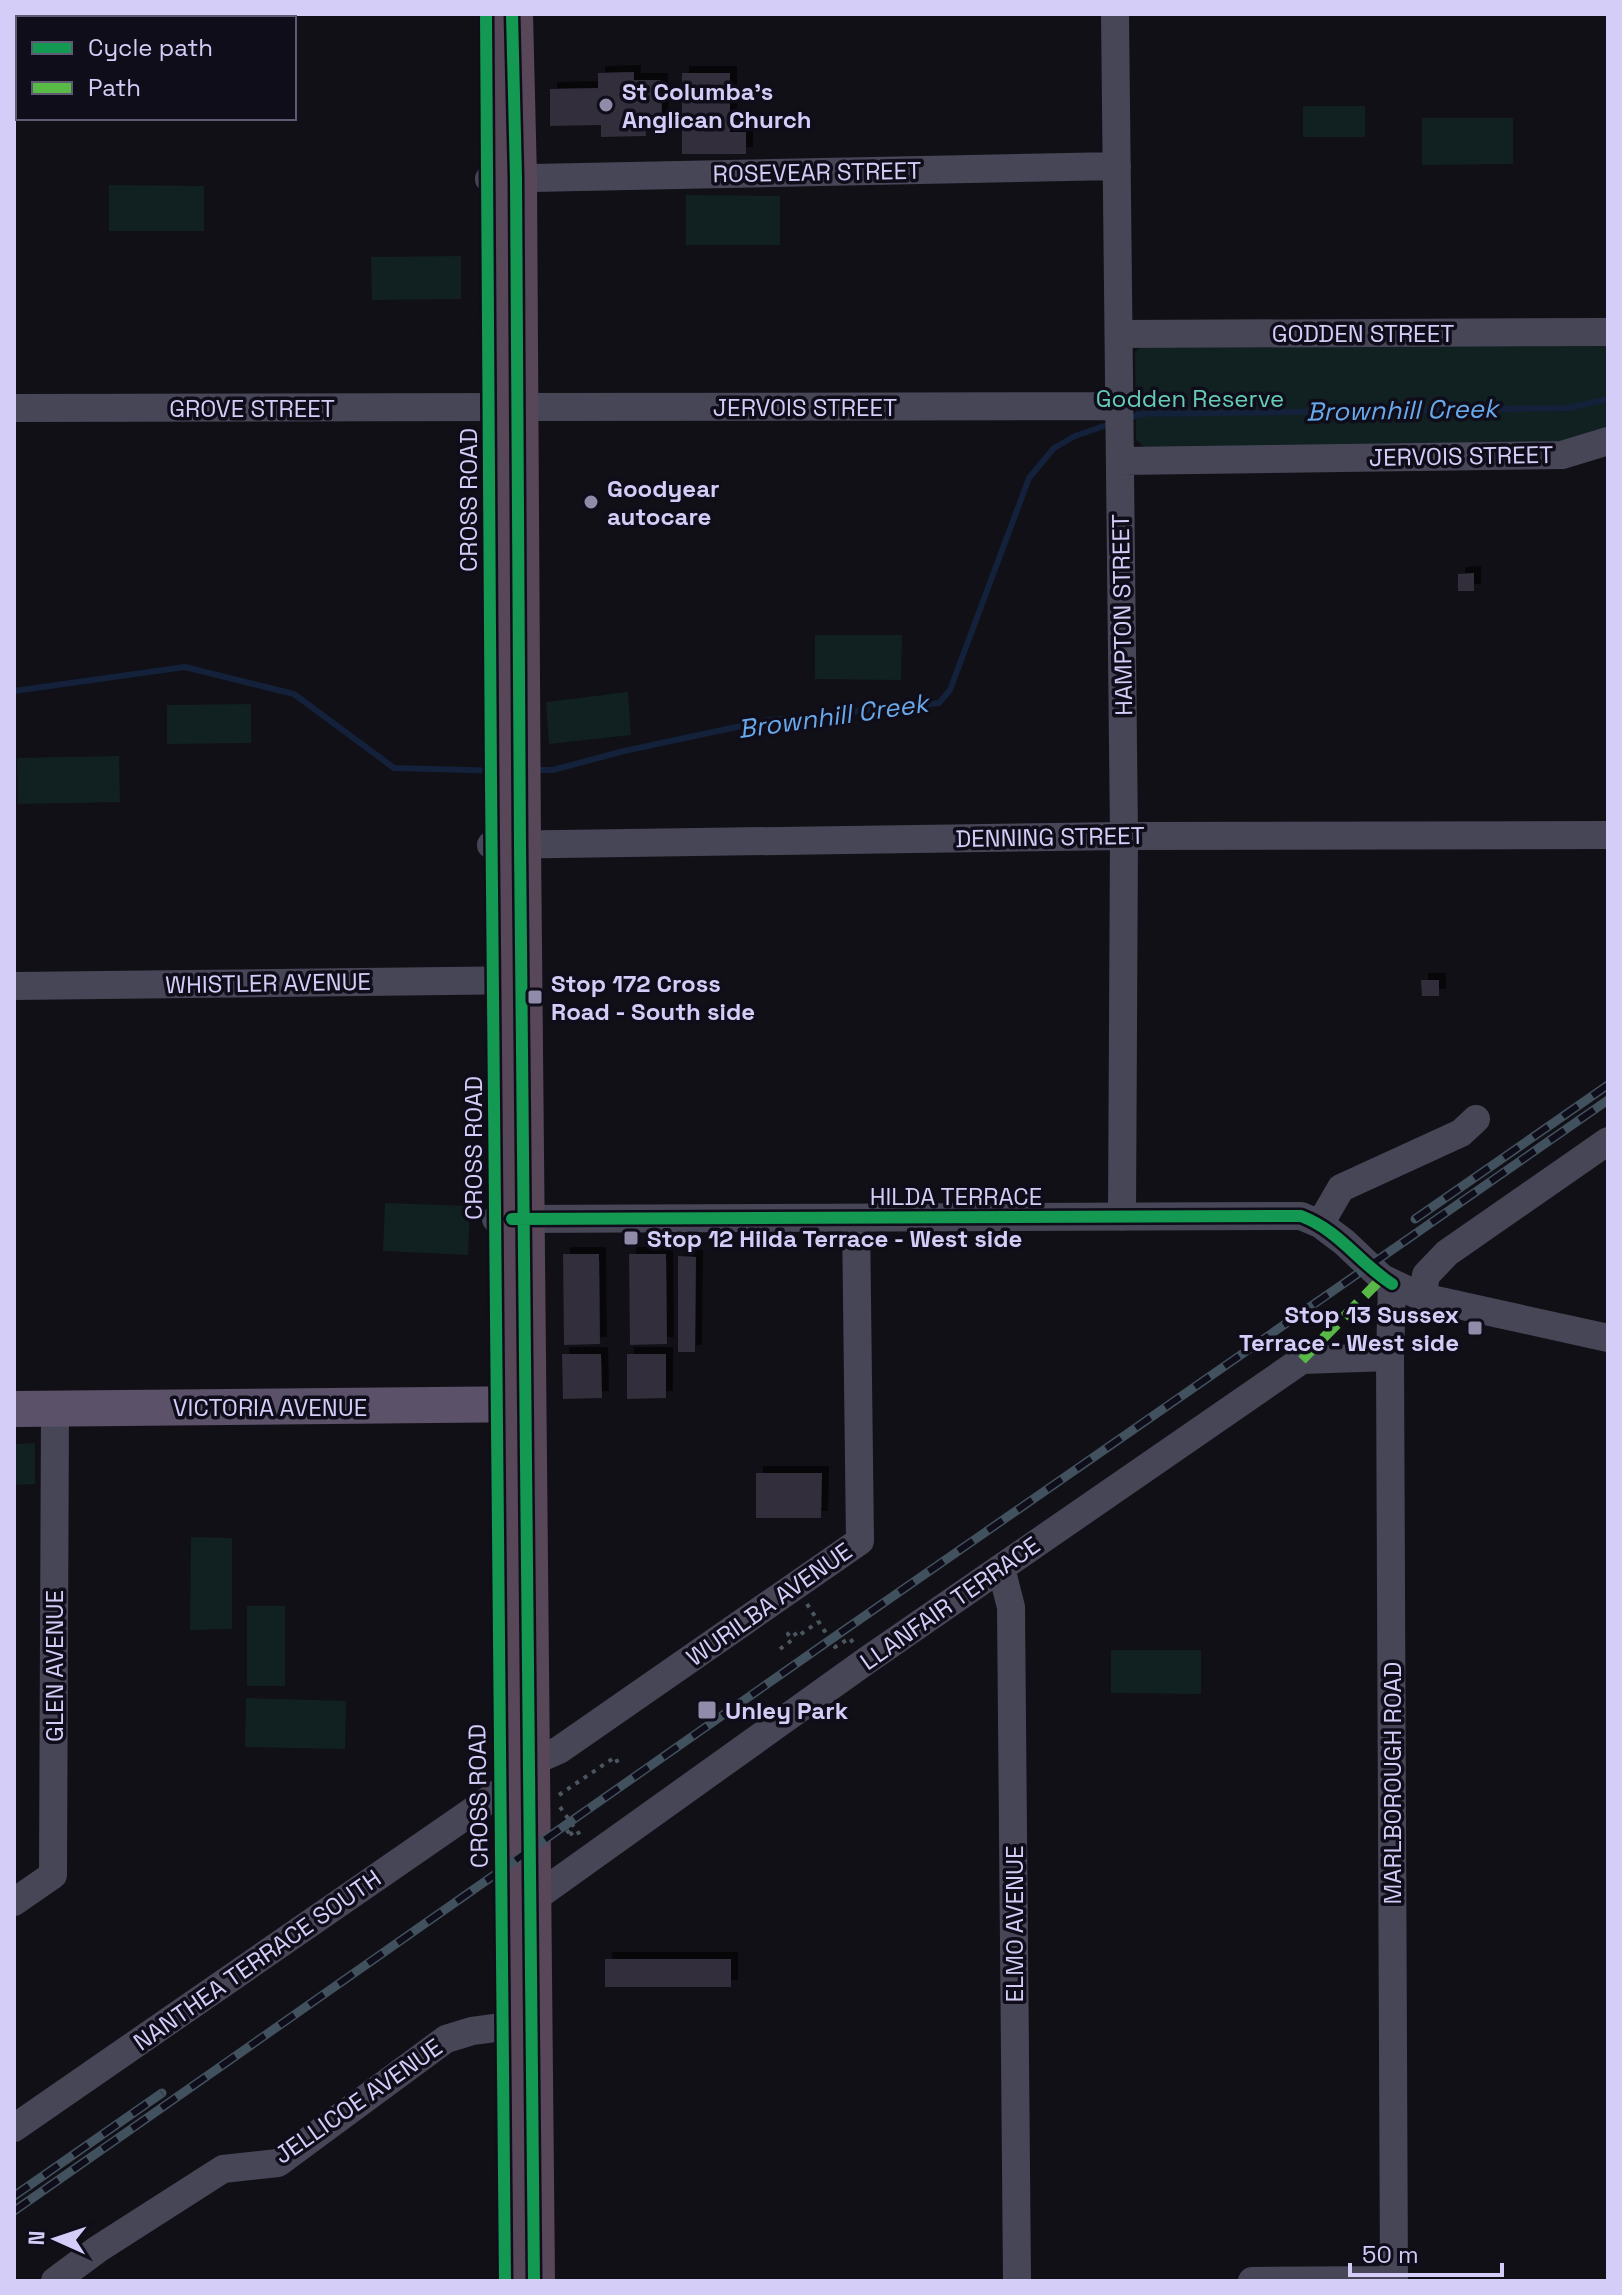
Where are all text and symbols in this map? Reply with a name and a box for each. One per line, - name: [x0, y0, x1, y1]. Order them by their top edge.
- legend: [16, 16, 296, 120]
- text: Cycle path: [88, 32, 213, 63]
- text: Path: [88, 72, 141, 103]
- place label: St Columba's Anglican Church: [622, 76, 812, 135]
- marker: St Columba's Anglican Church: [597, 96, 615, 114]
- street label: ROSEVEAR STREET: [712, 155, 922, 189]
- street label: GODDEN STREET: [1272, 318, 1454, 349]
- park label: Godden Reserve: [1096, 383, 1284, 414]
- water label: Brownhill Creek: [1306, 391, 1501, 429]
- street label: JERVOIS STREET: [713, 392, 897, 423]
- street label: GROVE STREET: [169, 393, 335, 424]
- street label: CROSS ROAD: [453, 428, 484, 572]
- street label: JERVOIS STREET: [1369, 439, 1553, 473]
- place label: Goodyear autocare: [607, 473, 720, 532]
- marker: Goodyear autocare: [582, 493, 600, 511]
- street label: HAMPTON STREET: [1105, 514, 1139, 716]
- water label: Brownhill Creek: [736, 685, 933, 746]
- street label: DENNING STREET: [955, 820, 1145, 854]
- street label: WHISTLER AVENUE: [165, 966, 371, 1000]
- place label: Stop 172 Cross Road - South side: [551, 968, 755, 1027]
- marker: Stop 172 Cross Road - South side: [526, 988, 544, 1006]
- street label: CROSS ROAD: [458, 1076, 489, 1220]
- street label: HILDA TERRACE: [870, 1181, 1042, 1212]
- place label: Stop 12 Hilda Terrace - West side: [647, 1223, 1022, 1254]
- marker: Stop 12 Hilda Terrace - West side: [622, 1229, 640, 1247]
- place label: Stop 13 Sussex Terrace - West side: [1239, 1299, 1459, 1358]
- marker: Stop 13 Sussex Terrace - West side: [1466, 1319, 1484, 1337]
- street label: VICTORIA AVENUE: [173, 1392, 367, 1423]
- street label: LLANFAIR TERRACE: [854, 1529, 1046, 1677]
- street label: WURILBA AVENUE: [680, 1535, 858, 1673]
- street label: GLEN AVENUE: [39, 1590, 70, 1742]
- street label: MARLBOROUGH ROAD: [1377, 1662, 1408, 1905]
- place label: Unley Park: [725, 1695, 849, 1726]
- marker: Unley Park: [696, 1699, 718, 1721]
- street label: CROSS ROAD: [461, 1724, 495, 1868]
- street label: ELMO AVENUE: [999, 1846, 1030, 2002]
- street label: NANTHEA TERRACE SOUTH: [127, 1863, 387, 2057]
- street label: JELLICOE AVENUE: [268, 2031, 448, 2171]
- north arrow: [16, 2199, 96, 2279]
- scale bar: [1350, 2227, 1502, 2277]
- text: N: [22, 2230, 50, 2246]
- text: 50 m: [1362, 2239, 1419, 2270]

